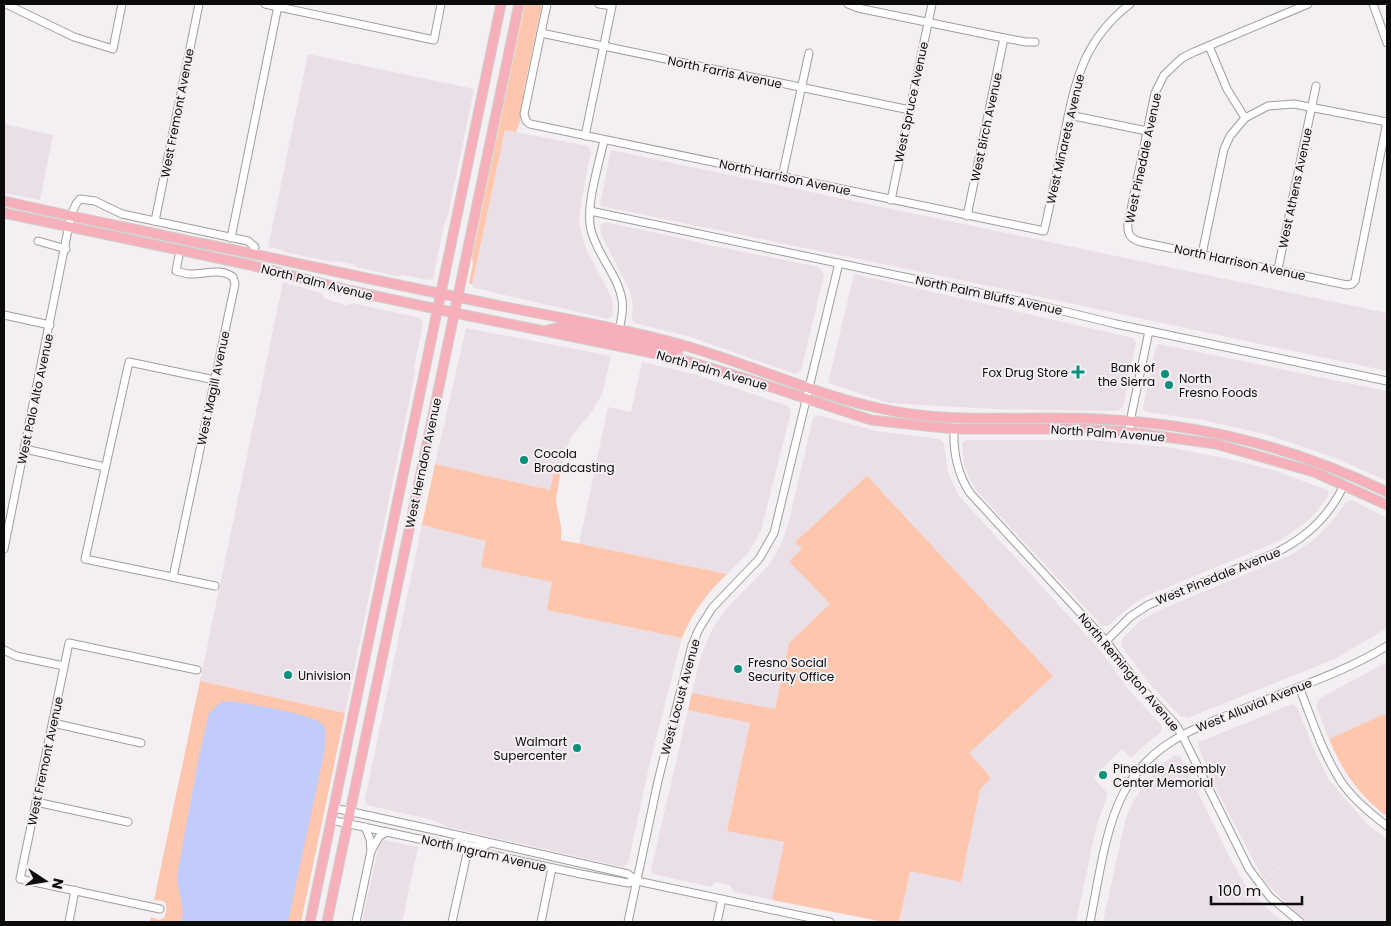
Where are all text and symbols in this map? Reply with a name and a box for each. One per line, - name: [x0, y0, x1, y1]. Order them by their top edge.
- street label: West Spruce Avenue: [890, 40, 932, 164]
- street label: West Fremont Avenue: [156, 47, 198, 179]
- street label: North Farris Avenue: [666, 52, 784, 92]
- street label: West Birch Avenue: [966, 71, 1006, 183]
- street label: West Minarets Avenue: [1042, 72, 1088, 206]
- street label: West Pinedale Avenue: [1121, 91, 1165, 225]
- street label: West Athens Avenue: [1274, 126, 1316, 250]
- street label: North Harrison Avenue: [718, 155, 852, 199]
- street label: North Harrison Avenue: [1173, 240, 1307, 284]
- street label: North Palm Avenue: [259, 260, 375, 304]
- street label: North Palm Bluffs Avenue: [914, 271, 1064, 319]
- street label: West Magill Avenue: [193, 329, 233, 447]
- street label: West Palo Alto Avenue: [13, 332, 57, 466]
- street label: North Palm Avenue: [655, 346, 769, 394]
- place label: Bank of the Sierra: [1098, 359, 1155, 390]
- place label: Fox Drug Store: [982, 364, 1068, 381]
- marker: Fox Drug Store: [1072, 366, 1084, 378]
- marker: Bank of the Sierra: [1159, 368, 1171, 380]
- place label: North Fresno Foods: [1179, 370, 1258, 401]
- marker: North Fresno Foods: [1163, 379, 1175, 391]
- street label: West Herndon Avenue: [401, 396, 445, 530]
- street label: North Palm Avenue: [1050, 421, 1166, 445]
- place label: Cocola Broadcasting: [534, 445, 615, 476]
- marker: Cocola Broadcasting: [518, 454, 530, 466]
- street label: West Pinedale Avenue: [1153, 543, 1283, 609]
- street label: North Remington Avenue: [1074, 609, 1184, 735]
- street label: West Locust Avenue: [656, 637, 704, 757]
- place label: Fresno Social Security Office: [748, 654, 834, 685]
- marker: Fresno Social Security Office: [732, 663, 744, 675]
- place label: Univision: [298, 667, 351, 684]
- marker: Univision: [282, 669, 294, 681]
- street label: West Alluvial Avenue: [1193, 674, 1315, 736]
- street label: West Fremont Avenue: [23, 695, 67, 827]
- place label: Walmart Supercenter: [494, 733, 568, 764]
- marker: Walmart Supercenter: [571, 742, 583, 754]
- place label: Pinedale Assembly Center Memorial: [1113, 760, 1226, 791]
- marker: Pinedale Assembly Center Memorial: [1097, 769, 1109, 781]
- street label: North Ingram Avenue: [420, 830, 548, 876]
- north arrow: [20, 856, 70, 906]
- scale bar: [1211, 874, 1302, 906]
- text: N: [47, 876, 69, 891]
- text: 100 m: [1218, 880, 1261, 901]

